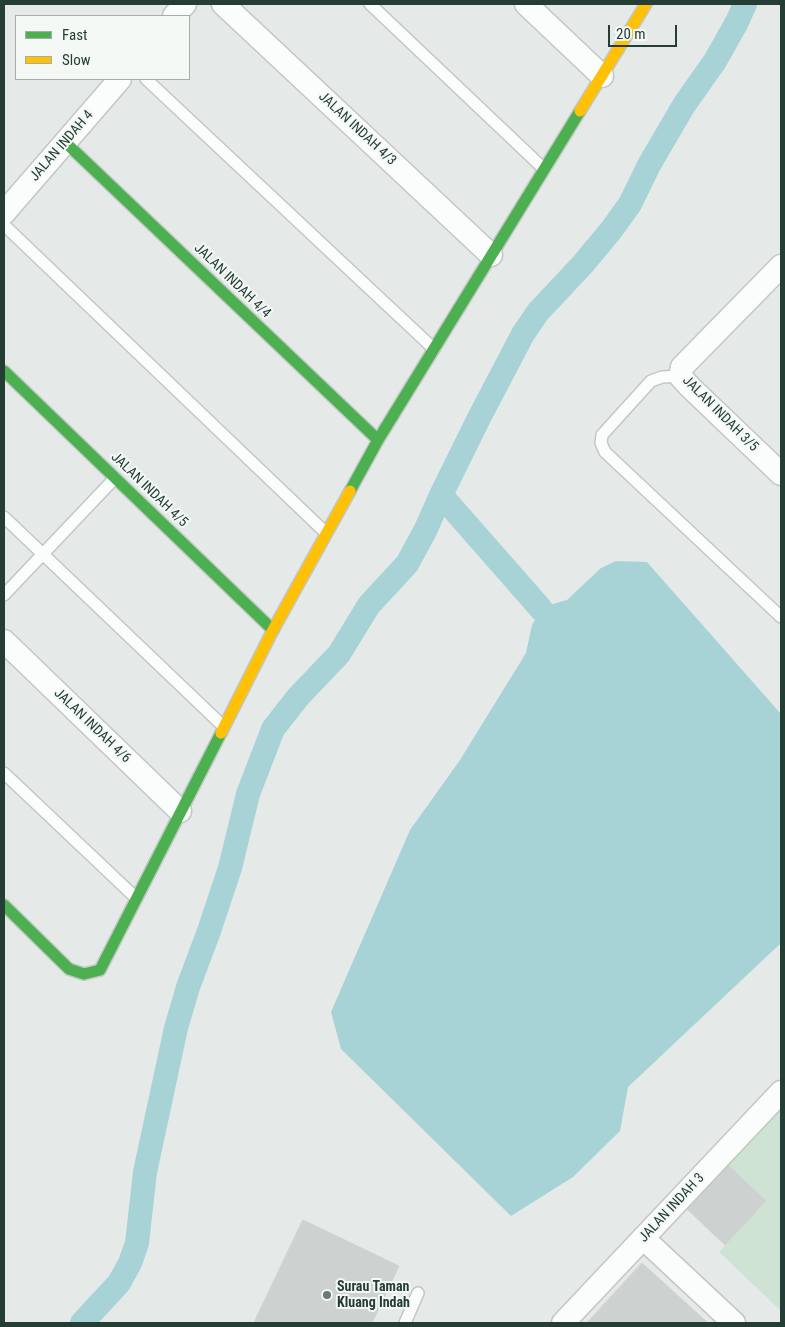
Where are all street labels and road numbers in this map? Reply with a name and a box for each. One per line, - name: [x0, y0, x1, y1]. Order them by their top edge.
- street label: JALAN INDAH 4/3: [315, 89, 399, 169]
- street label: JALAN INDAH 4: [27, 107, 97, 185]
- street label: JALAN INDAH 4/4: [190, 240, 274, 322]
- street label: JALAN INDAH 3/5: [679, 373, 761, 455]
- street label: JALAN INDAH 4/5: [107, 449, 191, 531]
- street label: JALAN INDAH 4/6: [50, 685, 134, 767]
- street label: JALAN INDAH 3: [636, 1170, 708, 1246]

